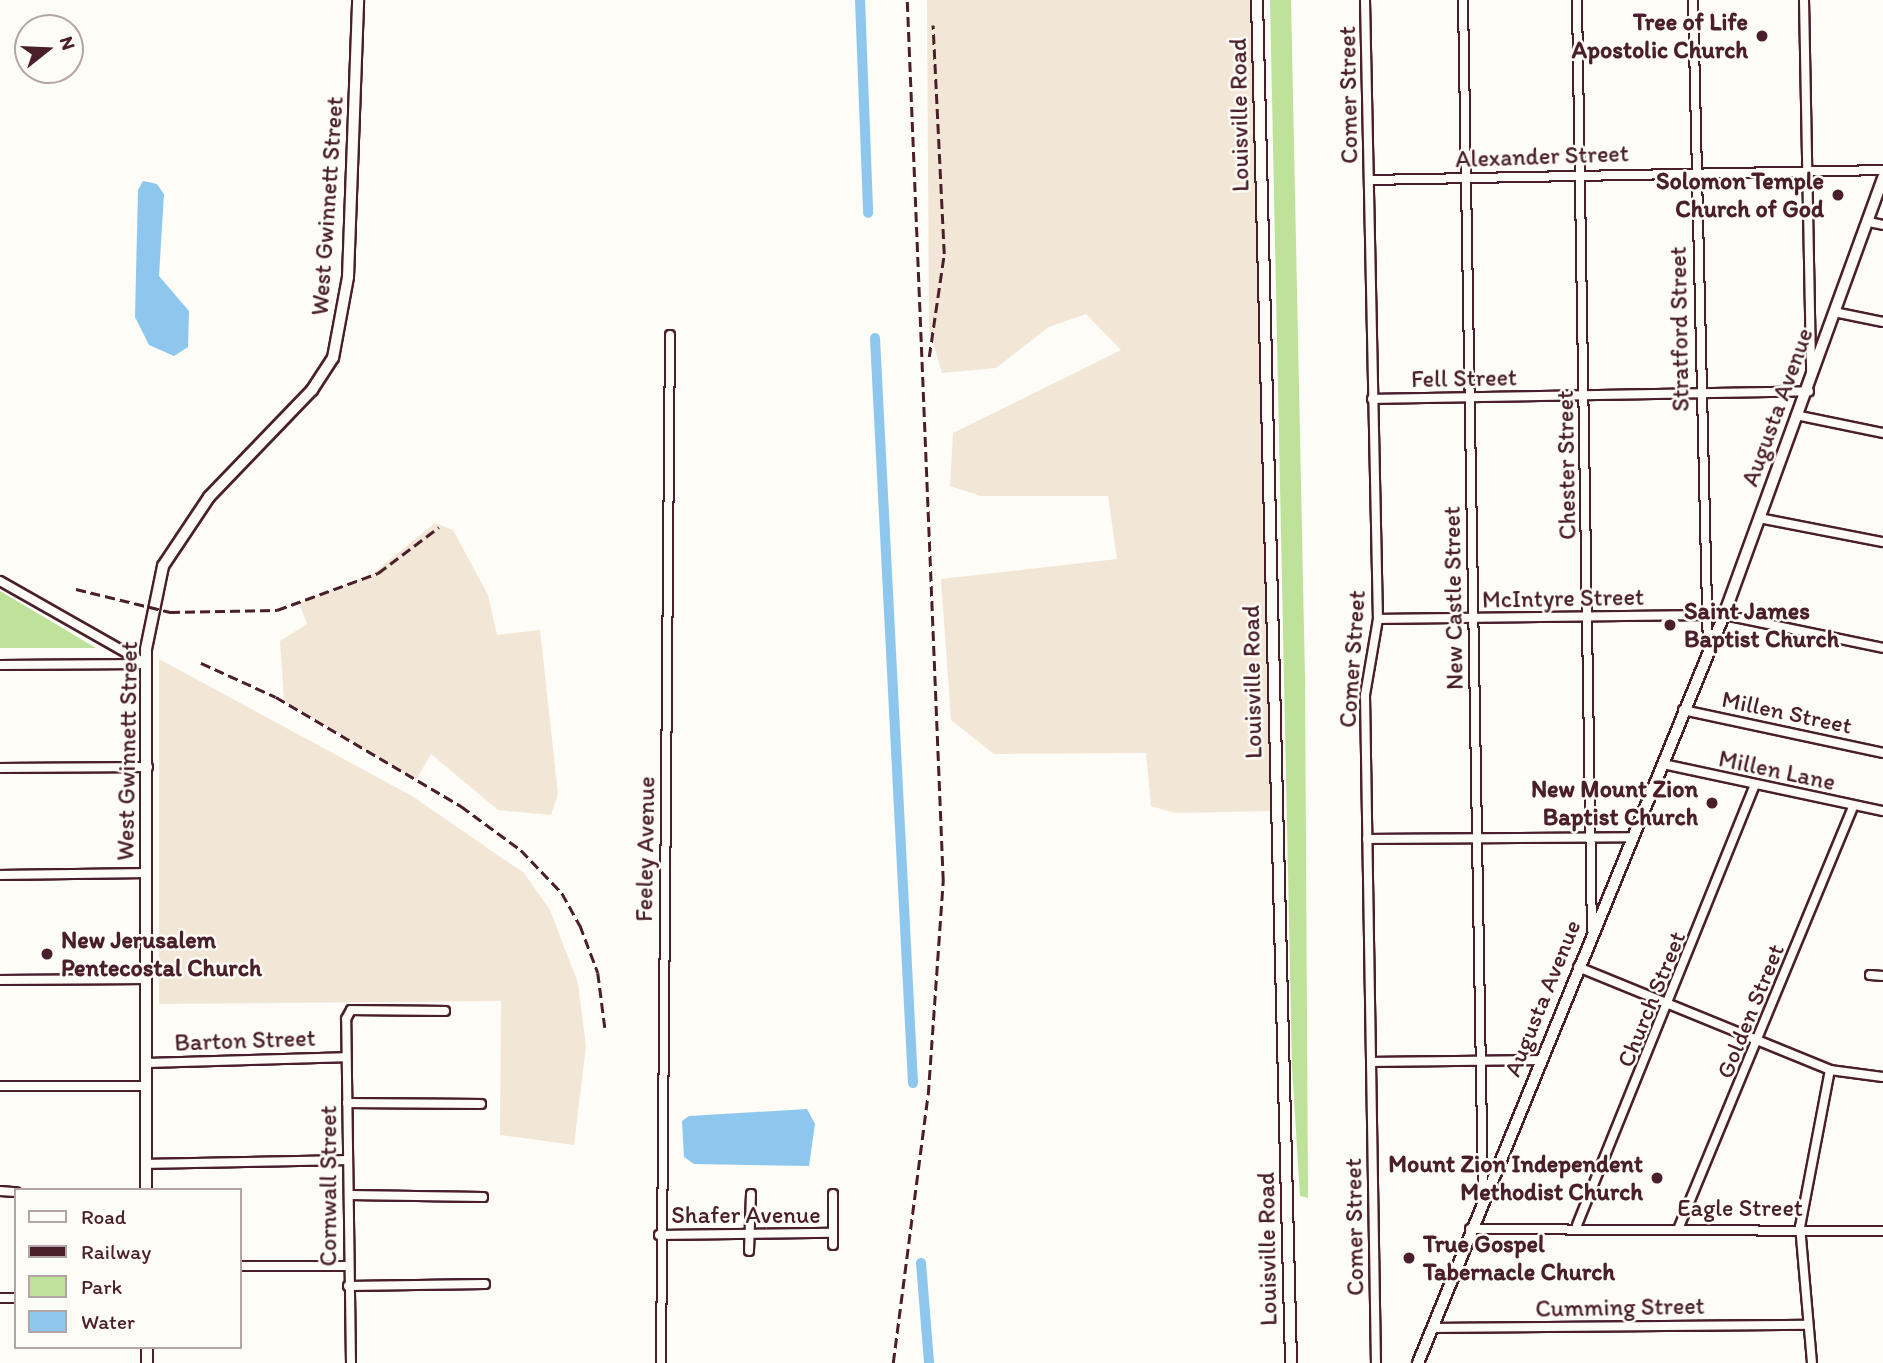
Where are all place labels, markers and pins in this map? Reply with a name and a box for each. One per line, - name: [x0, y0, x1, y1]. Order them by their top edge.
- place label: Tree of Life Apostolic Church: [1572, 8, 1748, 64]
- marker: Tree of Life Apostolic Church: [1754, 28, 1770, 44]
- place label: Solomon Temple Church of God: [1656, 167, 1824, 223]
- marker: Solomon Temple Church of God: [1830, 187, 1846, 203]
- place label: Saint James Baptist Church: [1684, 597, 1840, 653]
- marker: Saint James Baptist Church: [1662, 617, 1678, 633]
- place label: New Mount Zion Baptist Church: [1531, 775, 1698, 831]
- marker: New Mount Zion Baptist Church: [1704, 795, 1720, 811]
- place label: New Jerusalem Pentecostal Church: [61, 926, 262, 982]
- marker: New Jerusalem Pentecostal Church: [39, 946, 55, 962]
- place label: Mount Zion Independent Methodist Church: [1388, 1150, 1643, 1206]
- marker: Mount Zion Independent Methodist Church: [1649, 1170, 1665, 1186]
- place label: True Gospel Tabernacle Church: [1423, 1230, 1615, 1286]
- marker: True Gospel Tabernacle Church: [1401, 1250, 1417, 1266]

